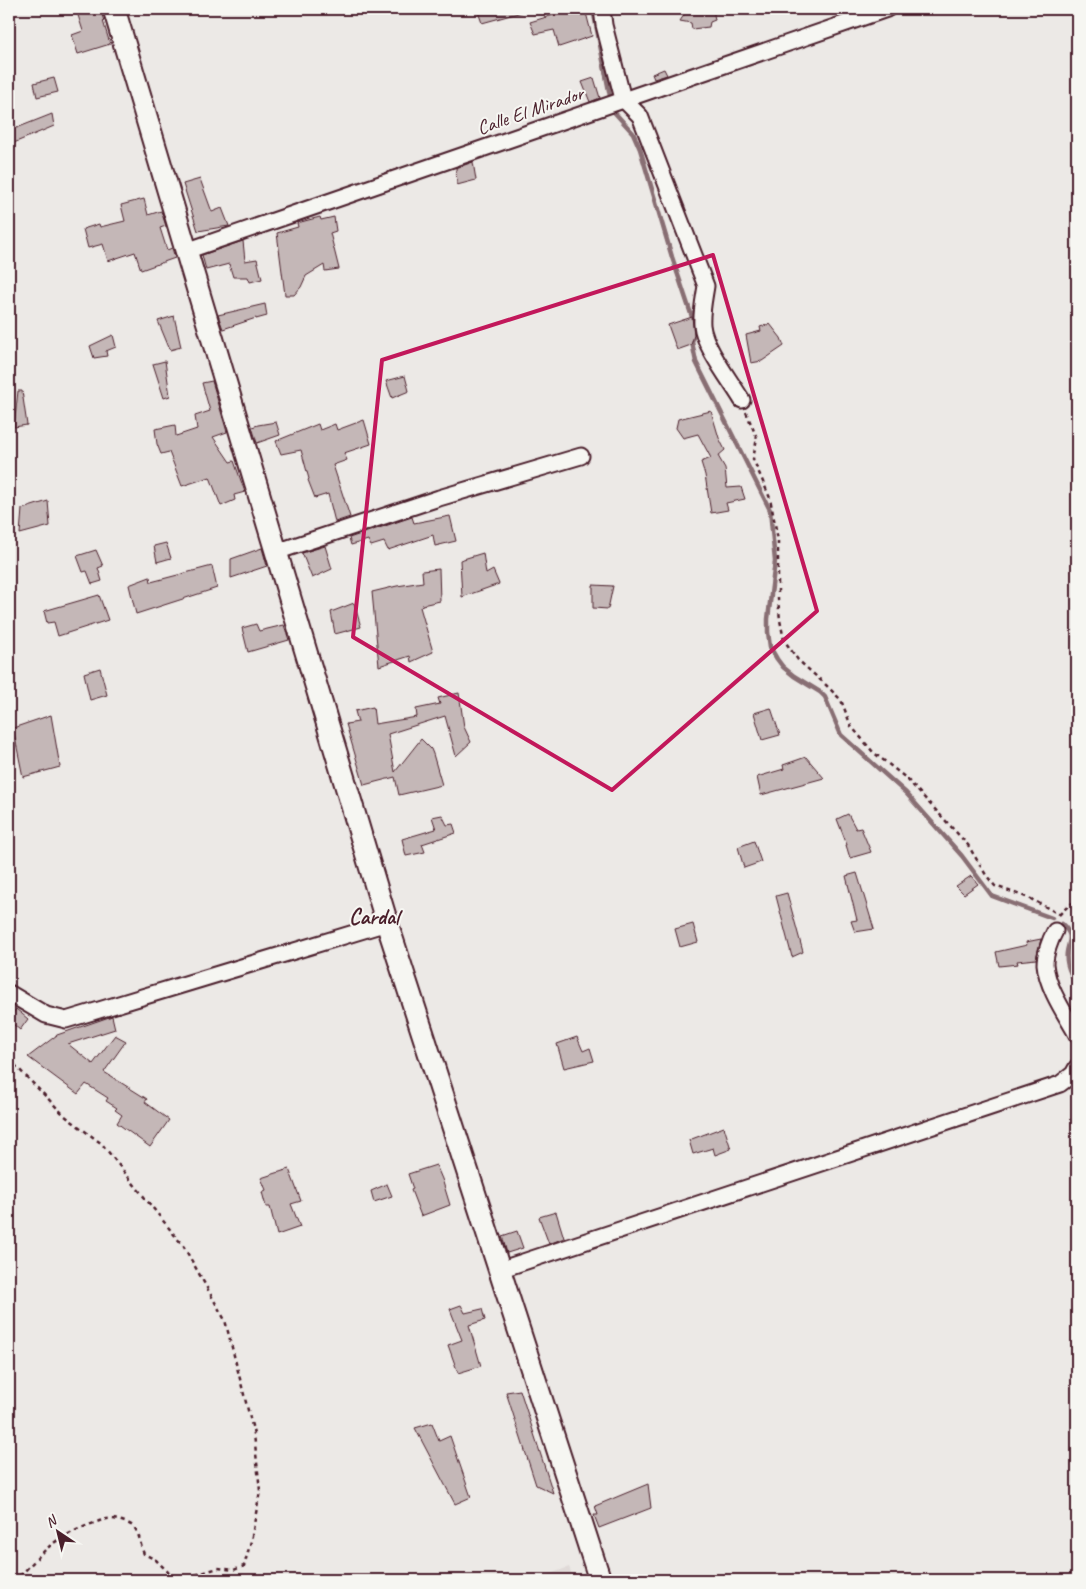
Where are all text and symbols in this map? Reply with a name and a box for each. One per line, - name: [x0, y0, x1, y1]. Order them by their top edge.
- street label: Calle El Mirador: [474, 80, 588, 140]
- district label: Cardal: [349, 903, 403, 931]
- north arrow: [32, 1506, 82, 1556]
- text: N: [42, 1511, 61, 1531]

